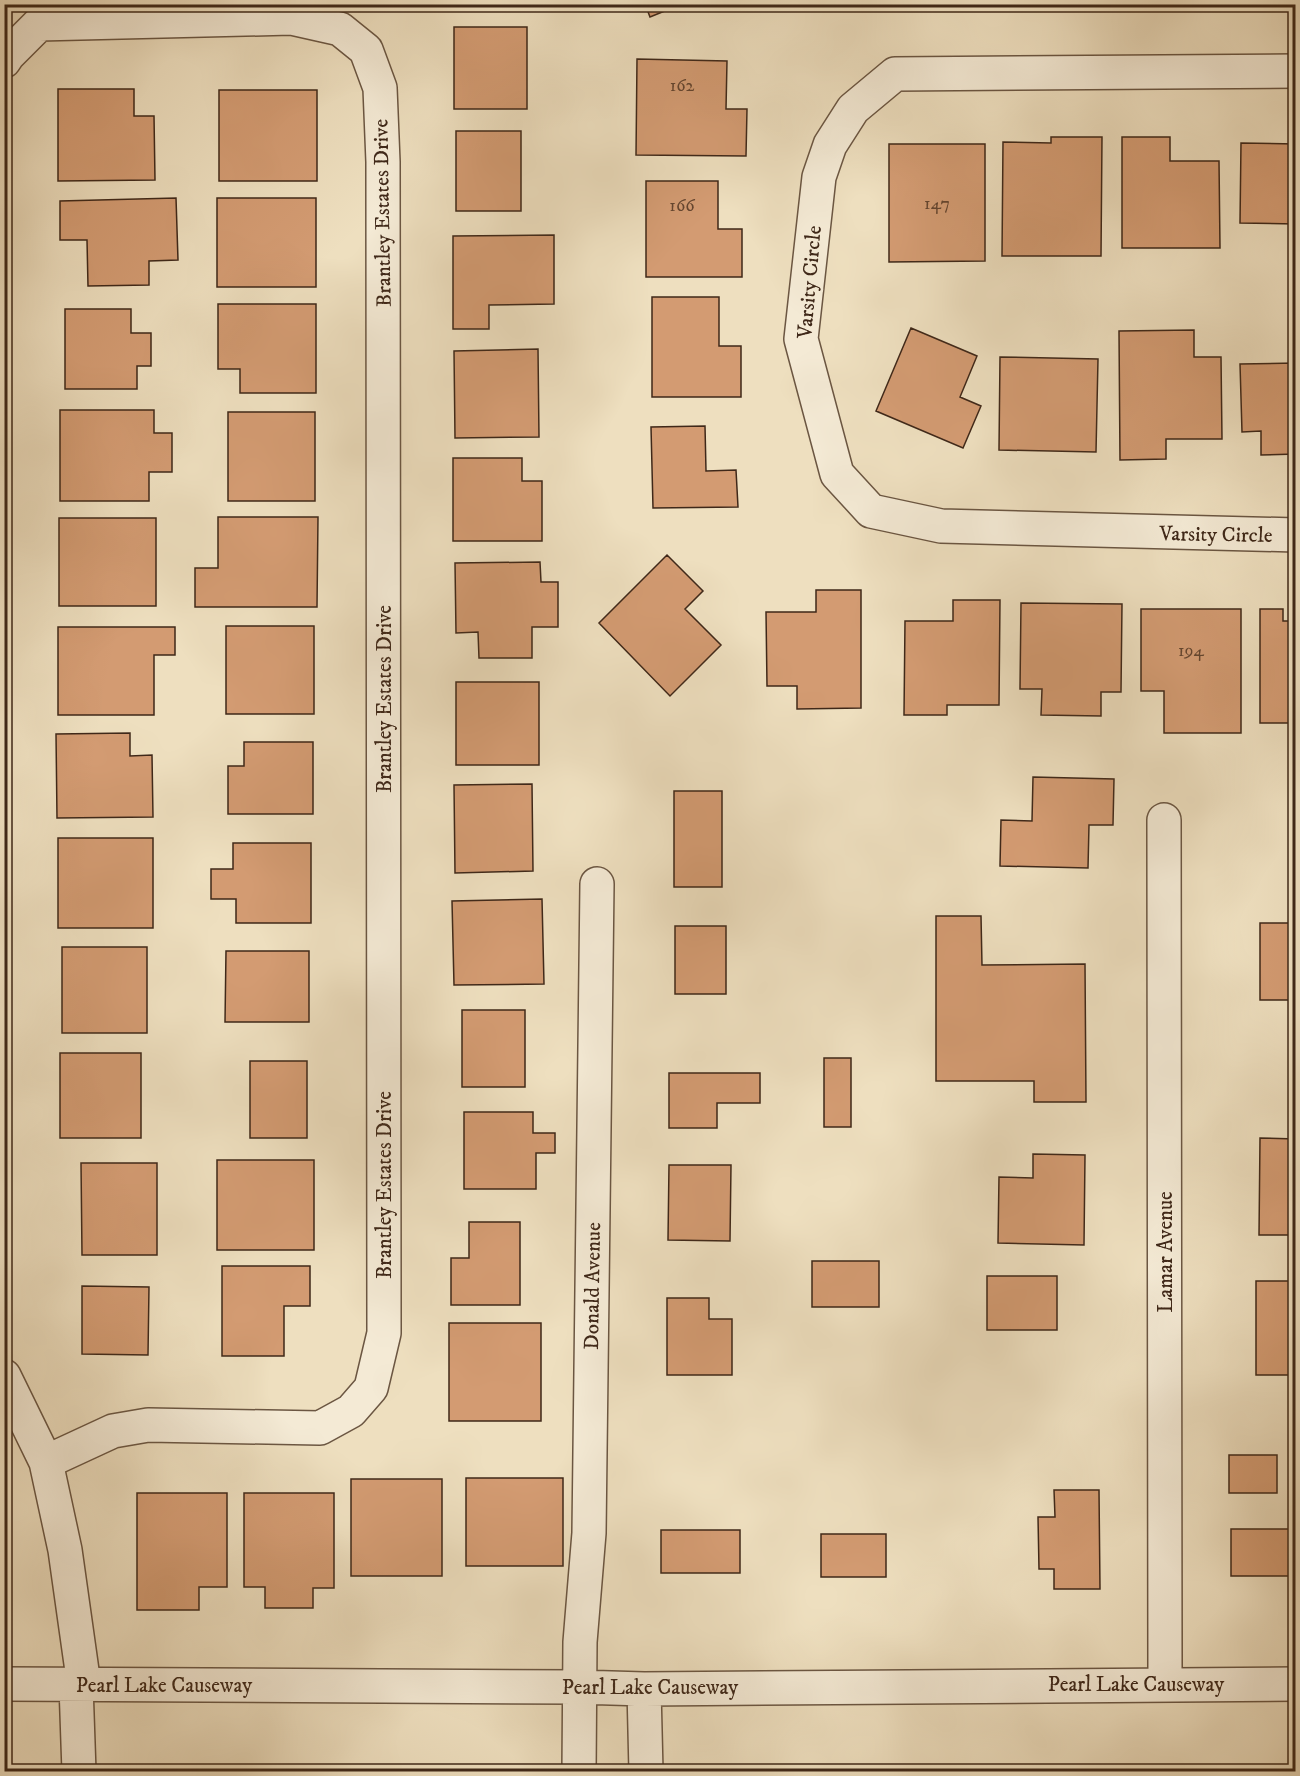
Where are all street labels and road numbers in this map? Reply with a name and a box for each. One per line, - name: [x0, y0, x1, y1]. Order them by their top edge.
- street label: Brantley Estates Drive: [368, 118, 398, 307]
- street label: Varsity Circle: [792, 224, 828, 341]
- street label: Varsity Circle: [1158, 521, 1273, 549]
- street label: Brantley Estates Drive: [372, 605, 398, 793]
- street label: Brantley Estates Drive: [372, 1091, 398, 1279]
- street label: Lamar Avenue: [1153, 1191, 1179, 1313]
- street label: Donald Avenue: [579, 1222, 607, 1350]
- street label: Pearl Lake Causeway: [1048, 1672, 1225, 1698]
- street label: Pearl Lake Causeway: [76, 1673, 253, 1699]
- street label: Pearl Lake Causeway: [562, 1675, 739, 1701]

